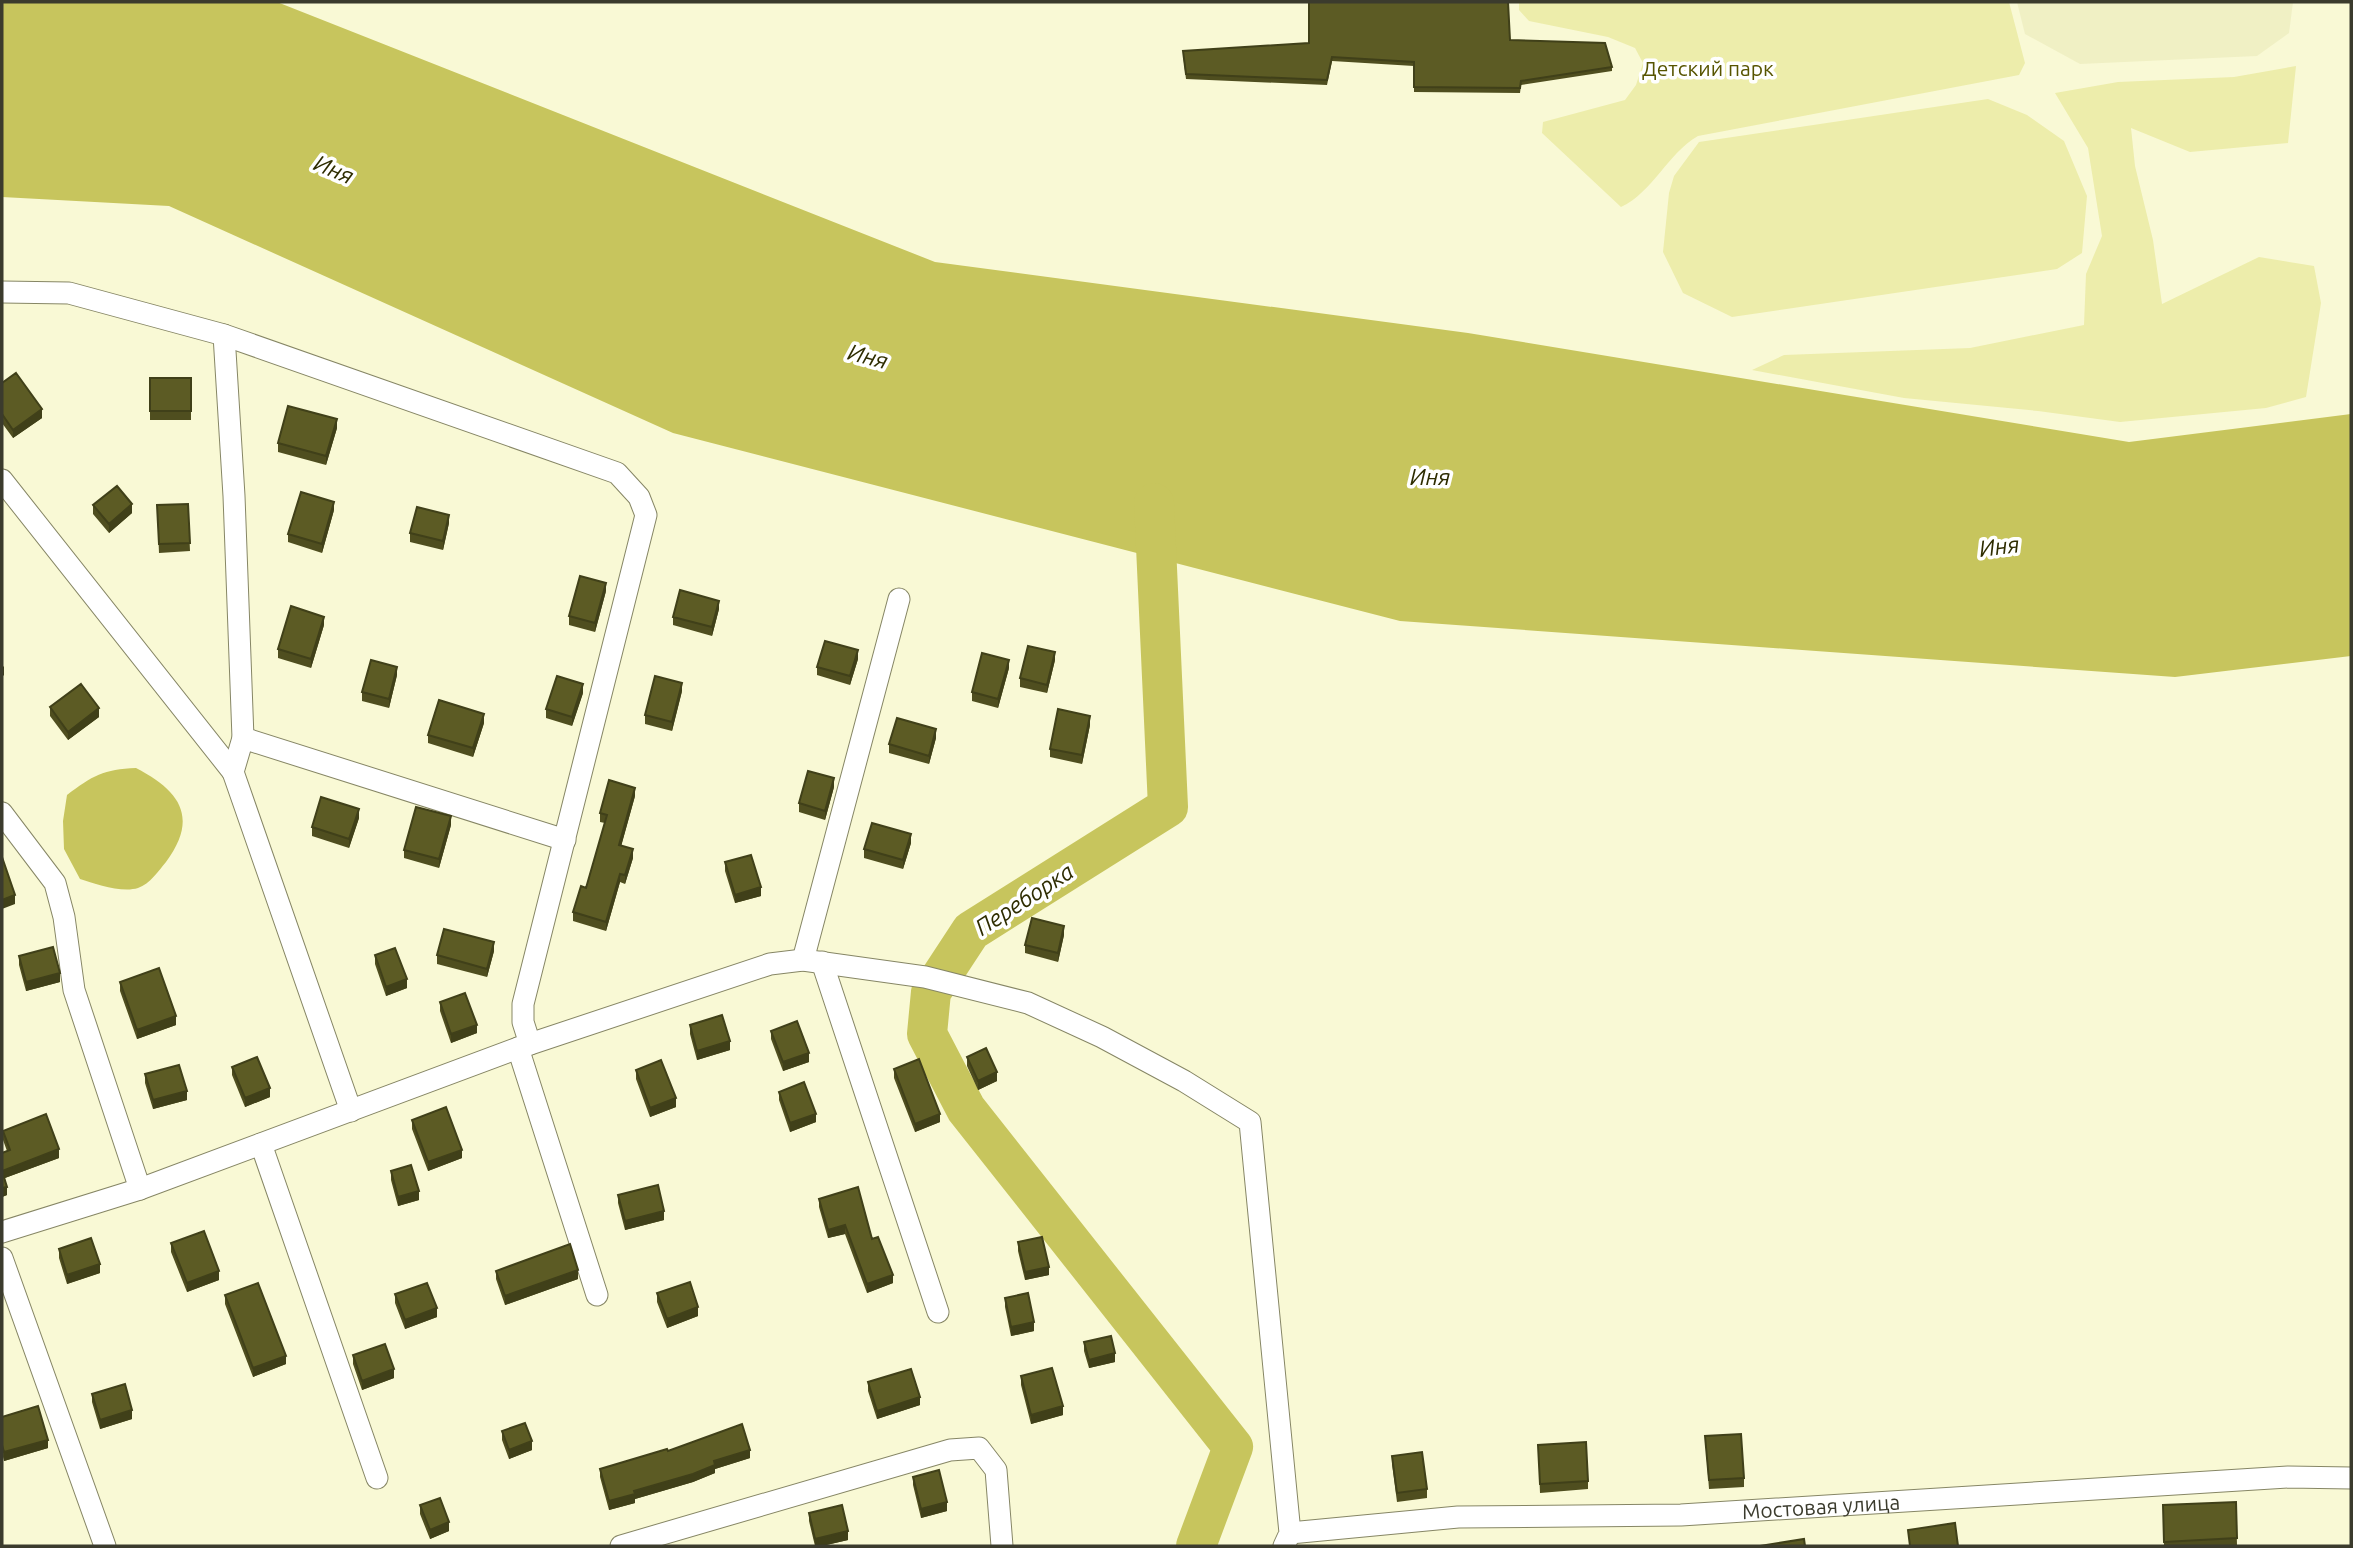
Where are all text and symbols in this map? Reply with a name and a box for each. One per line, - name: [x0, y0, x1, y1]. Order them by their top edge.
- park label: Детский парк: [1642, 56, 1774, 80]
- water label: Иня: [311, 150, 358, 188]
- water label: Иня: [845, 339, 891, 373]
- water label: Иня: [1410, 464, 1450, 489]
- water label: Иня: [1977, 531, 2021, 561]
- water label: Переборка: [970, 858, 1078, 940]
- street label: Мостовая улица: [1741, 1489, 1901, 1523]

